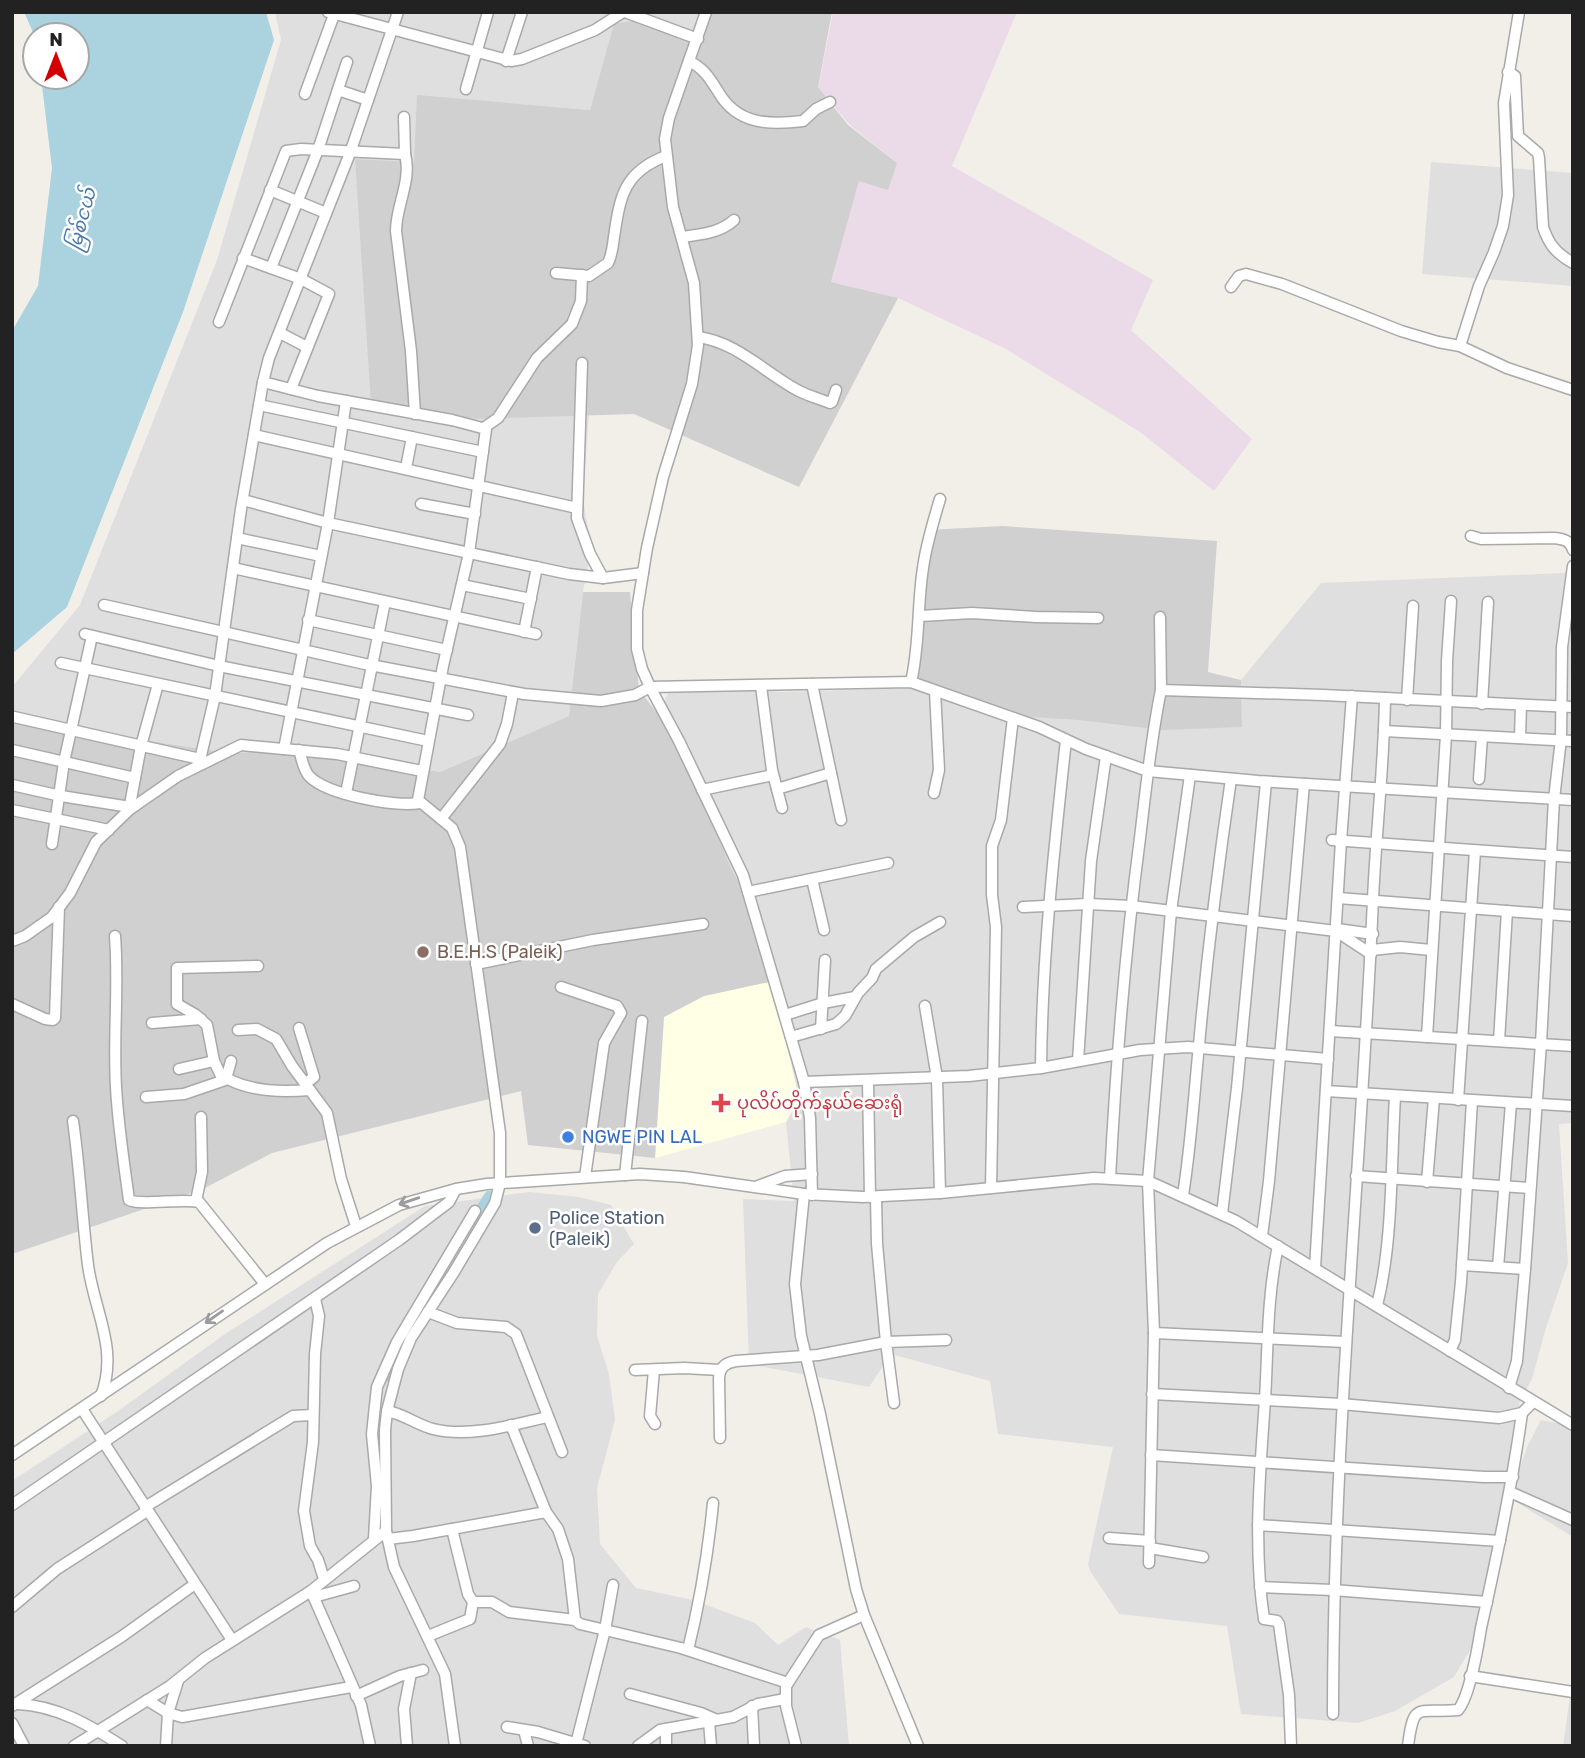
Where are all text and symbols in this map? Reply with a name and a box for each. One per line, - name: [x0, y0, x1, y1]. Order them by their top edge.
- north arrow: [21, 21, 91, 91]
- text: N: [49, 28, 63, 51]
- water label: မြစ်ငယ်: [60, 183, 105, 254]
- place label: B.E.H.S (Paleik): [437, 941, 562, 963]
- marker: B.E.H.S (Paleik): [415, 944, 431, 960]
- place label: ပုလိပ်တိုက်နယ်ဆေးရုံ: [737, 1089, 902, 1118]
- marker: ပုလိပ်တိုက်နယ်ဆေးရုံ: [711, 1093, 731, 1113]
- place label: NGWE PIN LAL: [582, 1126, 702, 1148]
- marker: NGWE PIN LAL: [560, 1129, 576, 1145]
- one-way arrow: [399, 1196, 421, 1208]
- place label: Police Station (Paleik): [549, 1207, 665, 1250]
- marker: Police Station (Paleik): [527, 1220, 543, 1236]
- one-way arrow: [205, 1310, 224, 1324]

